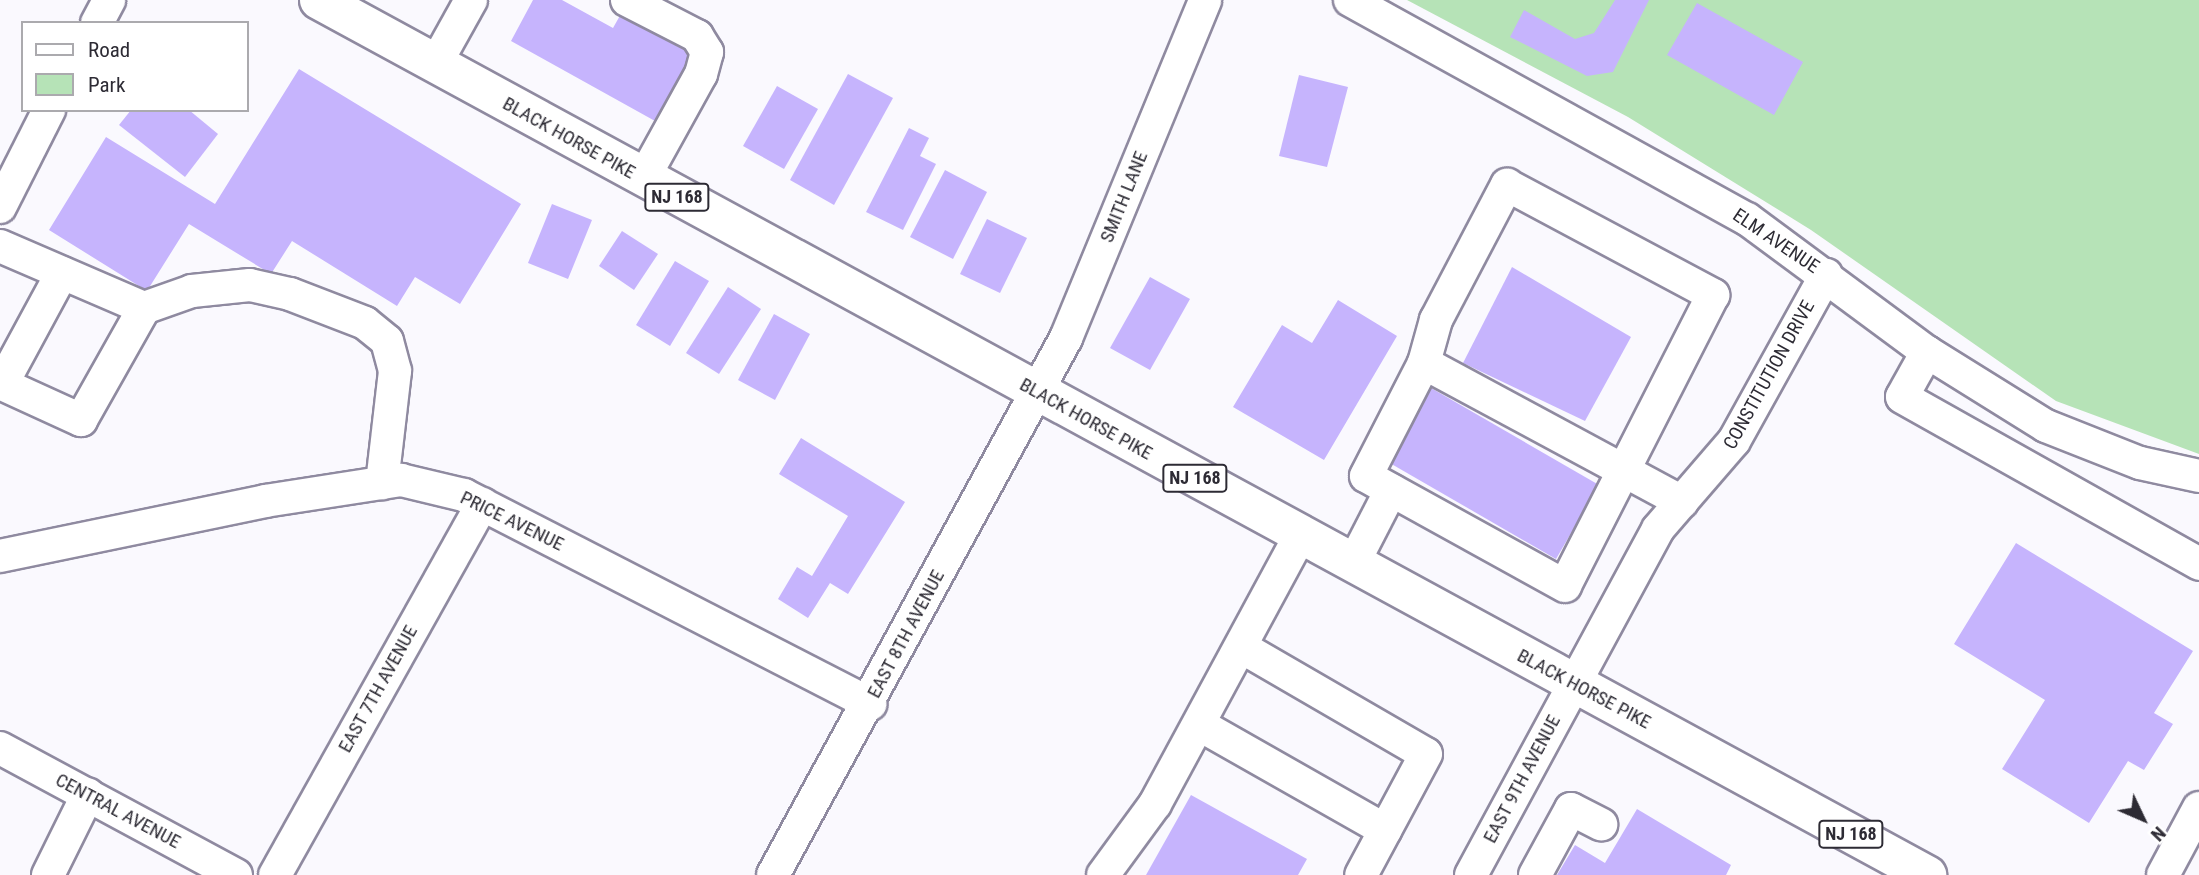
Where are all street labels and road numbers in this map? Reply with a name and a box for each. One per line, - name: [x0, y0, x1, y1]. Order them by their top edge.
- street label: BLACK HORSE PIKE: [499, 92, 639, 184]
- street label: SMITH LANE: [1095, 148, 1153, 246]
- road number: NJ 168: [644, 182, 710, 212]
- street label: ELM AVENUE: [1728, 204, 1824, 278]
- street label: CONSTITUTION DRIVE: [1719, 297, 1819, 453]
- street label: BLACK HORSE PIKE: [1016, 373, 1156, 465]
- road number: NJ 168: [1162, 464, 1228, 492]
- street label: PRICE AVENUE: [457, 486, 567, 556]
- street label: EAST 8TH AVENUE: [863, 566, 949, 702]
- street label: EAST 7TH AVENUE: [334, 621, 422, 757]
- street label: BLACK HORSE PIKE: [1513, 644, 1655, 734]
- street label: EAST 9TH AVENUE: [1479, 711, 1565, 847]
- street label: CENTRAL AVENUE: [52, 768, 184, 854]
- road number: NJ 168: [1818, 820, 1884, 848]

